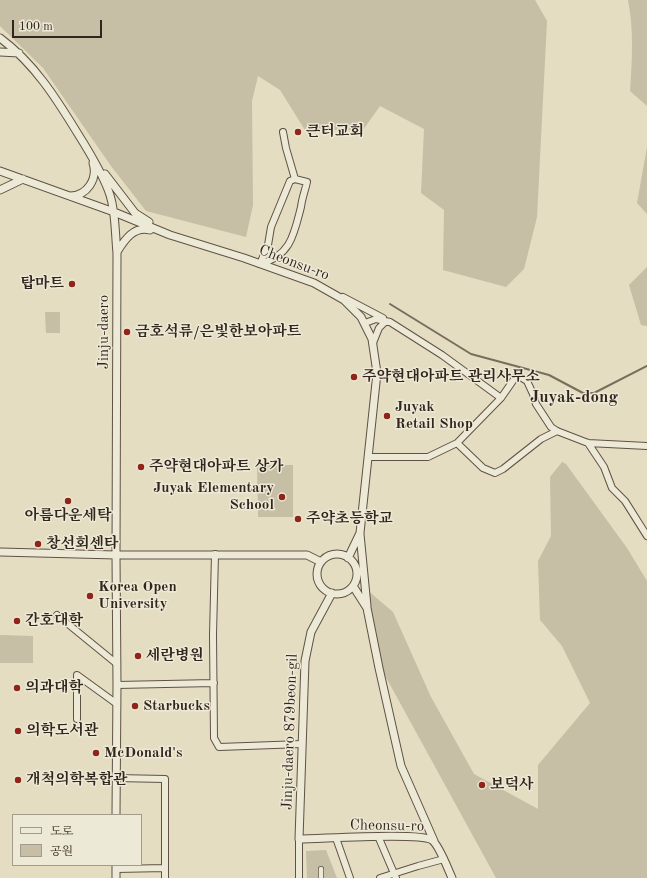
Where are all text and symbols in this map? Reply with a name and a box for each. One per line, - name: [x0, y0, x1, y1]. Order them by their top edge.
- scale bar: [14, 12, 104, 38]
- text: 100 m: [19, 21, 53, 33]
- place label: 큰터교회: [306, 123, 364, 141]
- marker: 큰터교회: [293, 127, 303, 137]
- street label: Cheonsu-ro: [256, 241, 332, 285]
- place label: 탑마트: [21, 275, 64, 293]
- marker: 탑마트: [67, 279, 77, 289]
- street label: Jinju-daero: [95, 295, 113, 369]
- place label: 금호석류/은빛한보아파트: [135, 323, 301, 341]
- marker: 금호석류/은빛한보아파트: [122, 327, 132, 337]
- place label: 주약현대아파트 관리사무소: [362, 368, 540, 386]
- marker: 주약현대아파트 관리사무소: [349, 372, 359, 382]
- district label: Juyak-dong: [530, 388, 618, 408]
- place label: Juyak Retail Shop: [395, 398, 473, 433]
- marker: Juyak Retail Shop: [382, 411, 392, 421]
- place label: 주약현대아파트 상가: [149, 458, 284, 476]
- marker: 주약현대아파트 상가: [136, 462, 146, 472]
- place label: Juyak Elementary School: [153, 479, 274, 514]
- marker: Juyak Elementary School: [277, 492, 287, 502]
- marker: 아름다운세탁: [63, 496, 73, 506]
- place label: 아름다운세탁: [25, 507, 111, 525]
- place label: 주약초등학교: [306, 510, 393, 528]
- marker: 주약초등학교: [293, 514, 303, 524]
- place label: 창선회센타: [46, 535, 118, 553]
- marker: 창선회센타: [33, 539, 43, 549]
- place label: Korea Open University: [98, 578, 177, 613]
- marker: Korea Open University: [85, 591, 95, 601]
- place label: 간호대학: [25, 612, 83, 630]
- marker: 간호대학: [12, 616, 22, 626]
- place label: 세란병원: [146, 647, 204, 665]
- marker: 세란병원: [133, 651, 143, 661]
- street label: Jinju-daero 879beon-gil: [278, 653, 302, 811]
- place label: 의과대학: [25, 679, 83, 697]
- marker: 의과대학: [12, 683, 22, 693]
- place label: Starbucks: [143, 697, 210, 715]
- marker: Starbucks: [130, 701, 140, 711]
- place label: 의학도서관: [26, 722, 98, 740]
- marker: 의학도서관: [13, 726, 23, 736]
- place label: McDonald's: [104, 744, 182, 762]
- marker: McDonald's: [91, 748, 101, 758]
- place label: 개척의학복합관: [26, 771, 127, 789]
- marker: 개척의학복합관: [13, 775, 23, 785]
- place label: 보덕사: [490, 776, 533, 794]
- marker: 보덕사: [477, 780, 487, 790]
- legend: [12, 814, 142, 866]
- street label: Cheonsu-ro: [350, 816, 424, 836]
- text: 도로: [50, 826, 73, 838]
- text: 공원: [50, 846, 73, 858]

